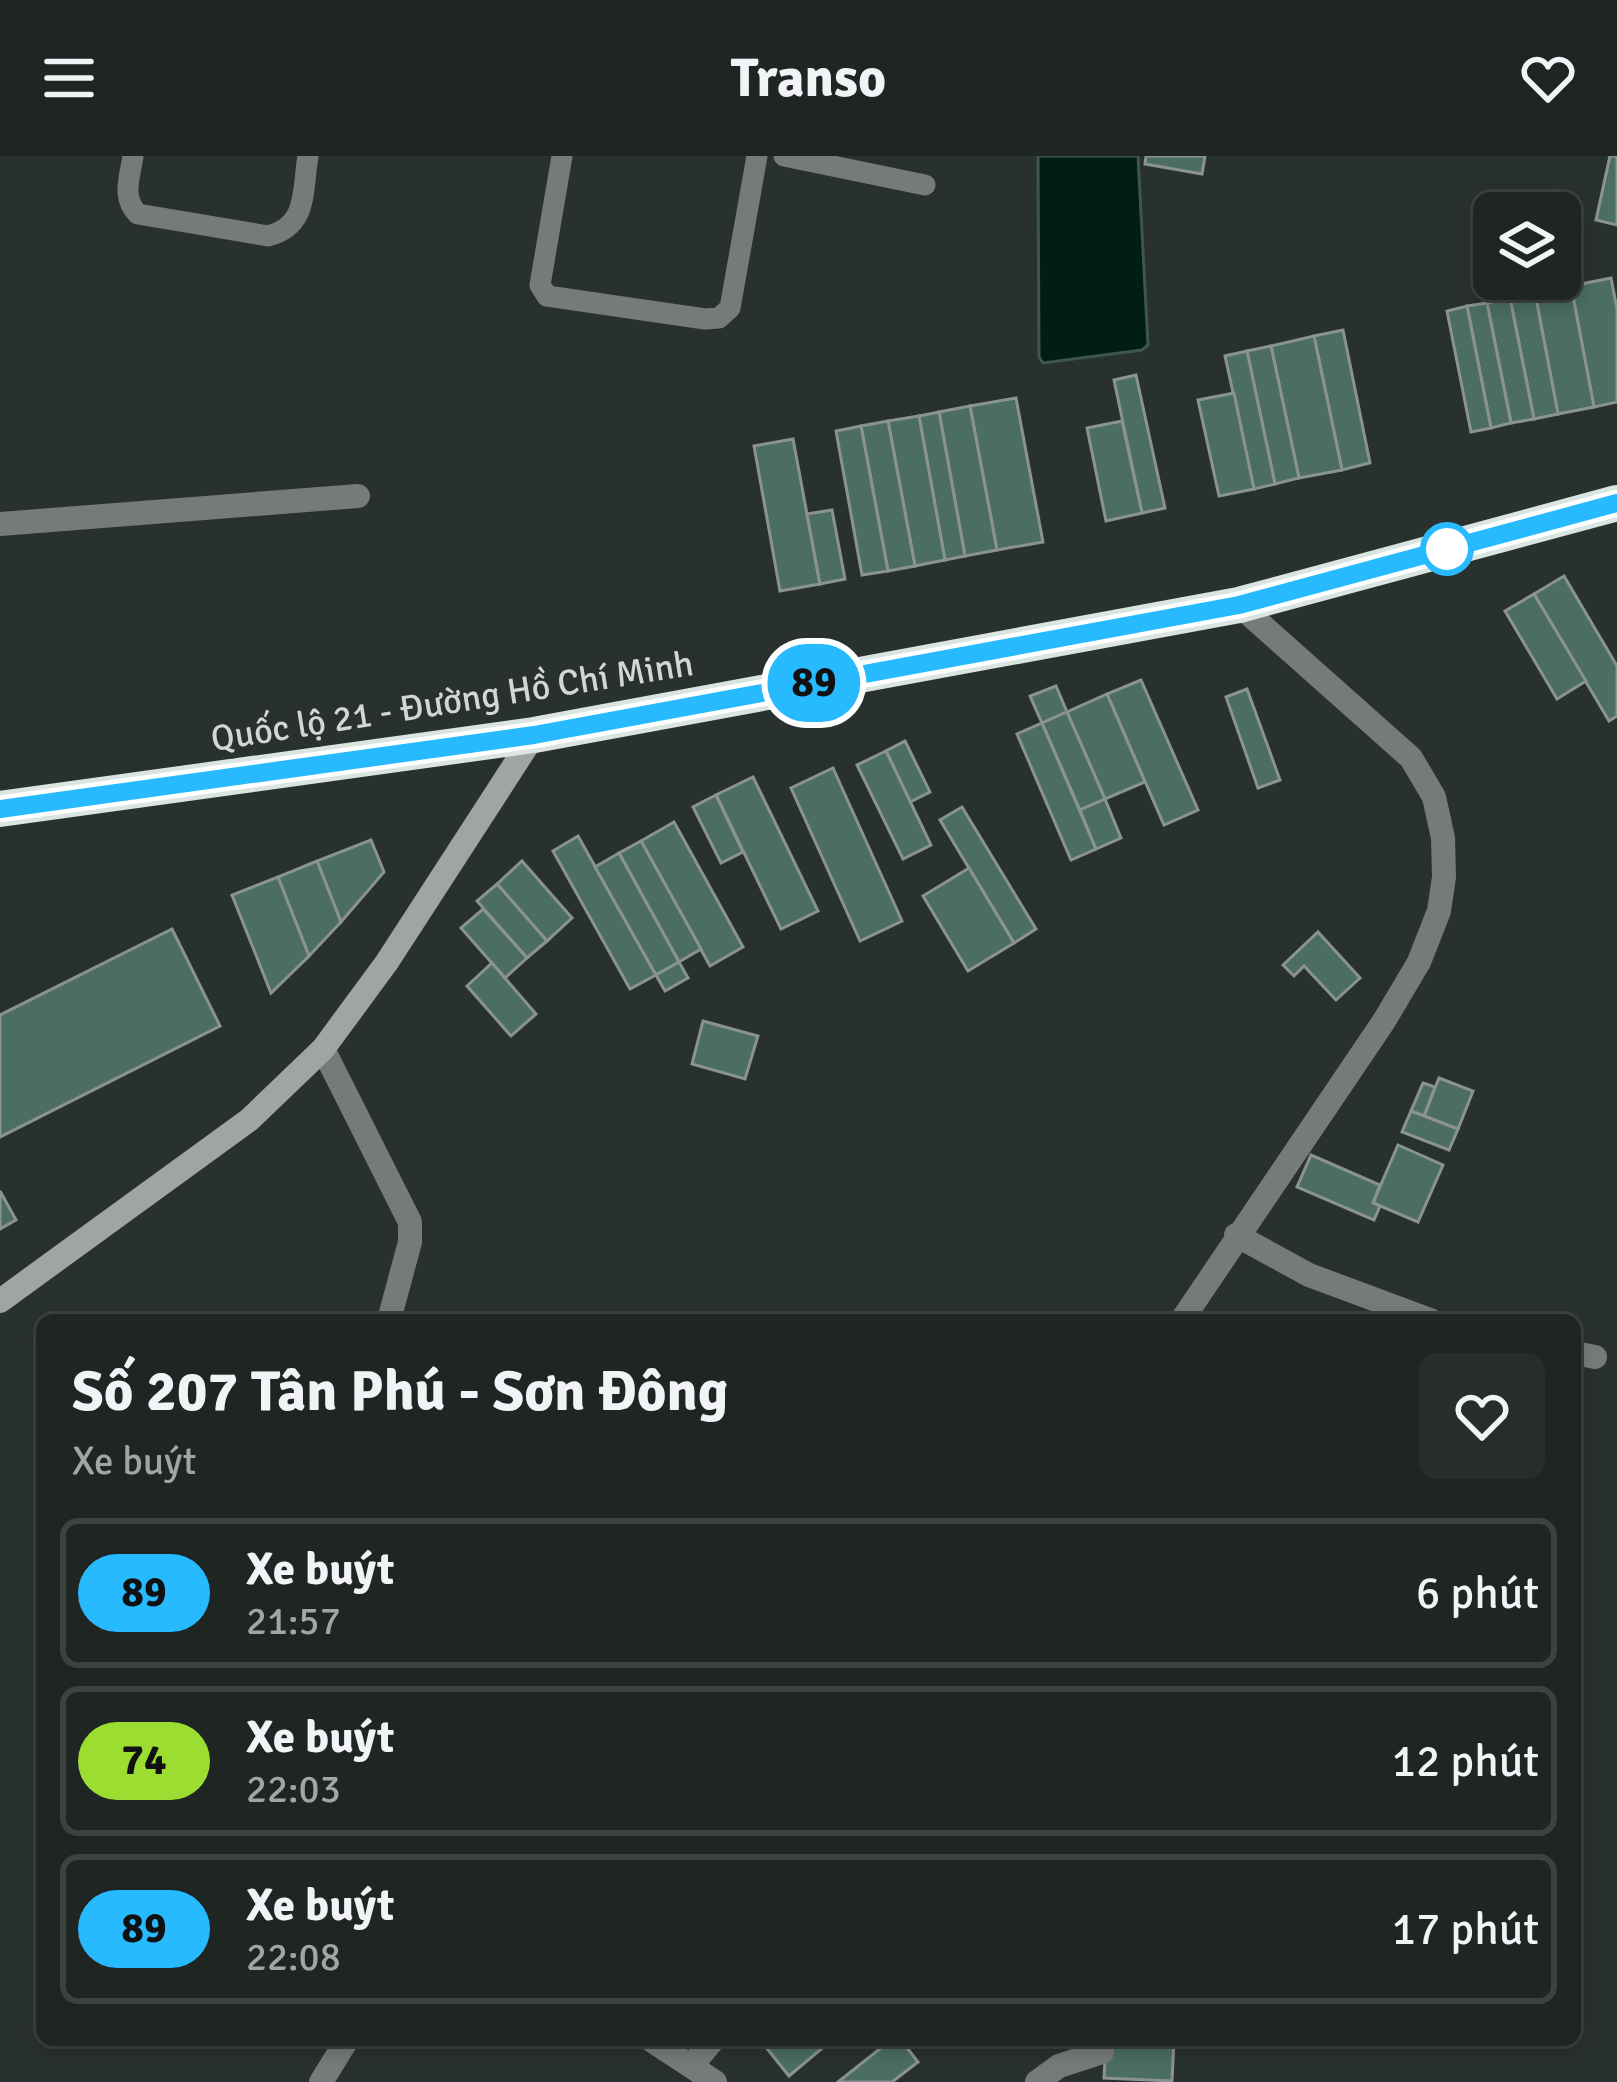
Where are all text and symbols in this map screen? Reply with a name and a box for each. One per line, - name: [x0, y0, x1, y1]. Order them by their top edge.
- icon: menu: [36, 45, 102, 111]
- text: Transo: [731, 45, 886, 112]
- icon: heart: [1515, 45, 1581, 111]
- map controls: [1473, 192, 1581, 300]
- button: layers: [1473, 192, 1581, 300]
- unlabelled marker: [1422, 524, 1472, 574]
- street label: Quốc lộ 21 - Đường Hồ Chí Minh: [208, 641, 697, 762]
- line badge: 89: [760, 644, 868, 722]
- text: 89: [791, 657, 837, 708]
- button: heart: [1419, 1353, 1545, 1479]
- text: Số 207 Tân Phú - Sơn Đông: [72, 1356, 728, 1427]
- text: Xe buýt: [72, 1437, 196, 1485]
- text: Xe buýt: [246, 1542, 394, 1597]
- text: 6 phút: [1416, 1566, 1539, 1621]
- text: 89: [121, 1567, 167, 1618]
- text: 21:57: [246, 1597, 341, 1645]
- text: Xe buýt: [246, 1710, 394, 1765]
- text: 12 phút: [1392, 1734, 1539, 1789]
- text: 74: [121, 1735, 167, 1786]
- text: 22:03: [246, 1765, 341, 1813]
- text: Xe buýt: [246, 1878, 394, 1933]
- text: 17 phút: [1392, 1902, 1539, 1957]
- text: 89: [121, 1903, 167, 1954]
- text: 22:08: [246, 1933, 341, 1981]

